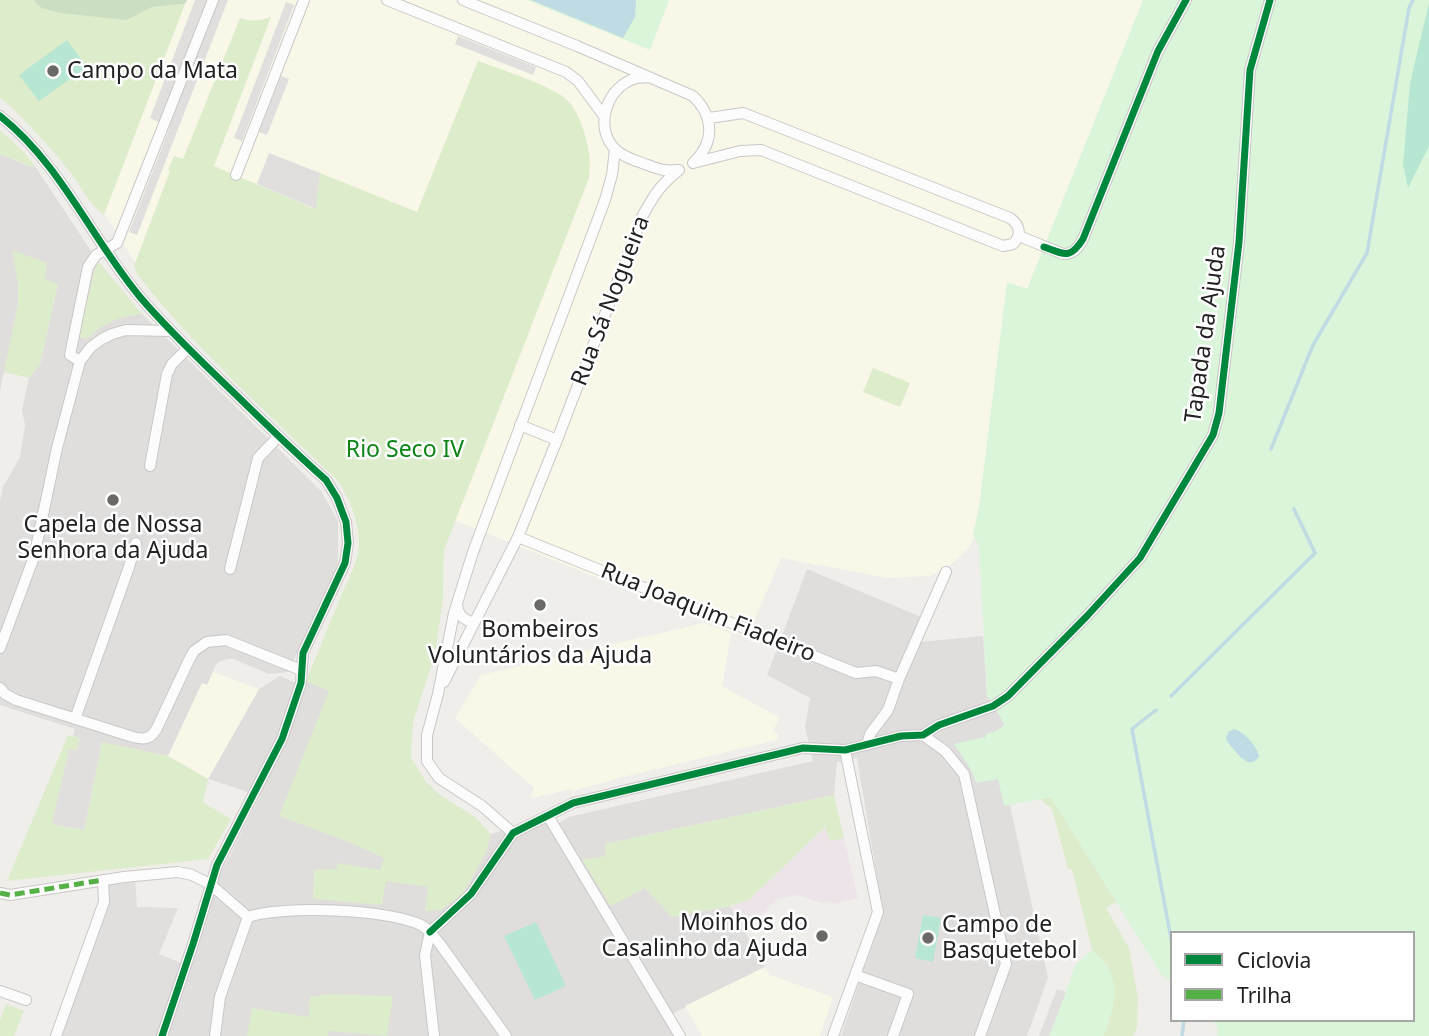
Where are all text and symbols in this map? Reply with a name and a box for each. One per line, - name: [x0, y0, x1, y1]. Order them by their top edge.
- place label: Campo da Mata: [67, 57, 238, 85]
- marker: Campo da Mata: [45, 63, 61, 79]
- street label: Rua Sá Nogueira: [566, 212, 656, 390]
- street label: Tapada da Ajuda: [1180, 244, 1232, 424]
- park label: Rio Seco IV: [346, 436, 464, 464]
- marker: Capela de Nossa Senhora da Ajuda: [105, 492, 121, 508]
- place label: Capela de Nossa Senhora da Ajuda: [18, 511, 208, 565]
- street label: Rua Joaquim Fiadeiro: [597, 557, 819, 669]
- marker: Bombeiros Voluntários da Ajuda: [532, 597, 548, 613]
- place label: Bombeiros Voluntários da Ajuda: [428, 616, 652, 670]
- place label: Moinhos do Casalinho da Ajuda: [602, 909, 808, 963]
- place label: Campo de Basquetebol: [942, 911, 1077, 965]
- marker: Moinhos do Casalinho da Ajuda: [814, 928, 830, 944]
- marker: Campo de Basquetebol: [920, 930, 936, 946]
- legend: [1170, 931, 1415, 1022]
- text: Ciclovia: [1237, 946, 1311, 974]
- text: Trilha: [1237, 981, 1292, 1009]

